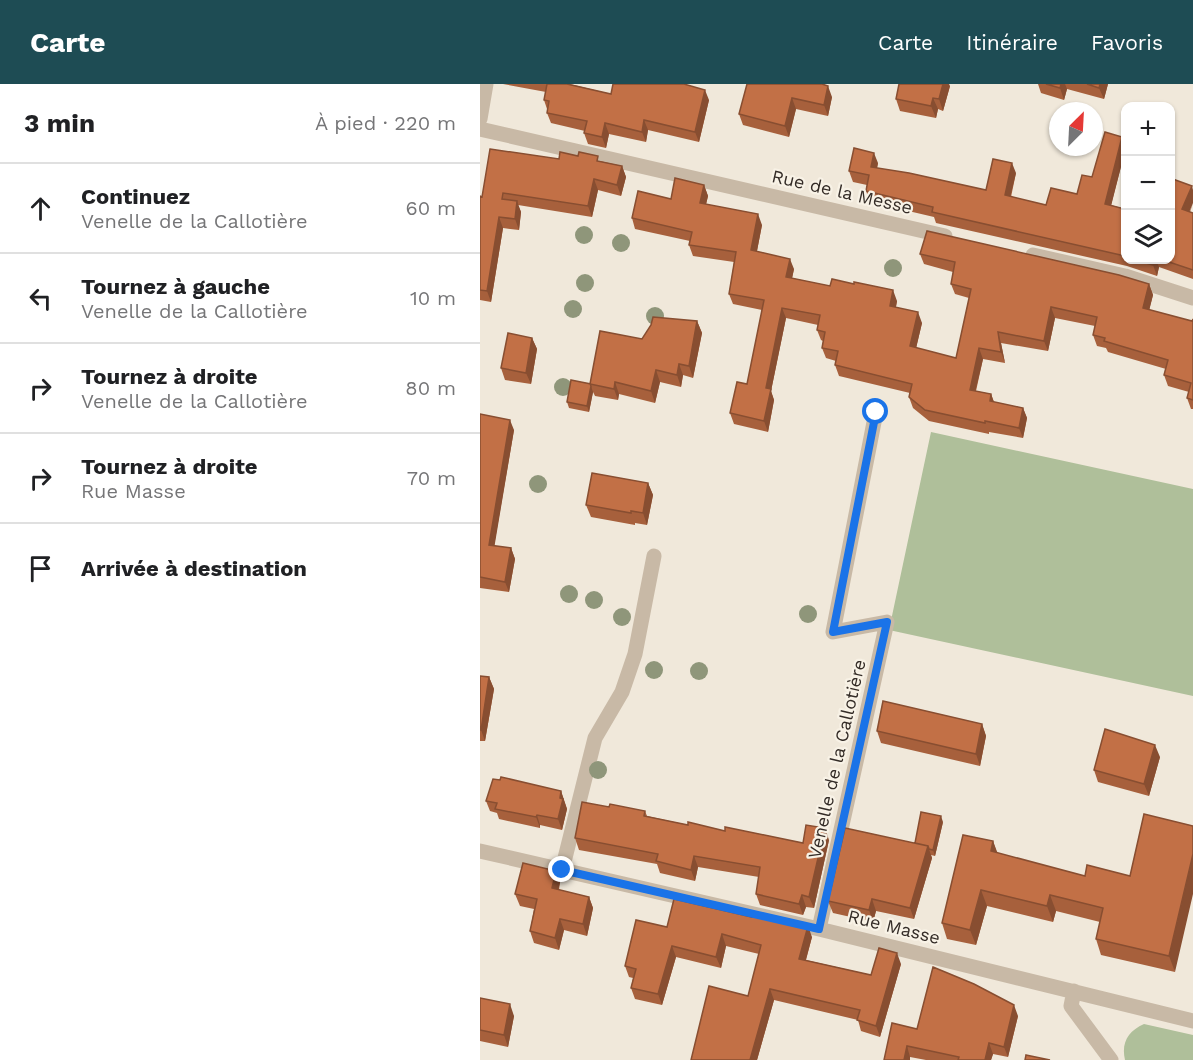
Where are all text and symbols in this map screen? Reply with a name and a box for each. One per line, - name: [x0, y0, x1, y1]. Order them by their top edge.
- text: Carte: [30, 26, 105, 59]
- text: Carte: [878, 30, 933, 55]
- text: Itinéraire: [966, 30, 1058, 55]
- text: Favoris: [1091, 30, 1163, 55]
- north arrow: [1049, 102, 1103, 156]
- map controls: [1121, 102, 1175, 264]
- button: +: [1121, 102, 1175, 156]
- text: 3 min: [24, 108, 95, 138]
- text: À pied · 220 m: [315, 111, 456, 135]
- button: −: [1121, 156, 1175, 210]
- street label: Rue de la Messe: [770, 165, 914, 218]
- text: Continuez: [81, 184, 190, 209]
- icon: ahead: [24, 192, 57, 225]
- text: 60 m: [406, 196, 456, 220]
- text: Venelle de la Callotière: [81, 209, 308, 233]
- button: layers: [1121, 210, 1175, 264]
- text: Tournez à gauche: [81, 274, 270, 299]
- icon: left: [24, 282, 57, 315]
- text: 10 m: [410, 286, 456, 310]
- text: Venelle de la Callotière: [81, 299, 308, 323]
- text: Tournez à droite: [81, 364, 258, 389]
- icon: right: [24, 372, 57, 405]
- text: 80 m: [405, 376, 456, 400]
- text: Venelle de la Callotière: [81, 389, 308, 413]
- route start: [862, 398, 888, 424]
- text: Tournez à droite: [81, 454, 258, 479]
- icon: right: [24, 462, 57, 495]
- text: 70 m: [407, 466, 456, 490]
- text: Rue Masse: [81, 479, 186, 503]
- icon: arrive: [24, 552, 57, 585]
- text: Arrivée à destination: [81, 556, 307, 581]
- street label: Venelle de la Callotière: [803, 657, 870, 861]
- route end: [548, 856, 574, 882]
- street label: Rue Masse: [846, 905, 942, 948]

